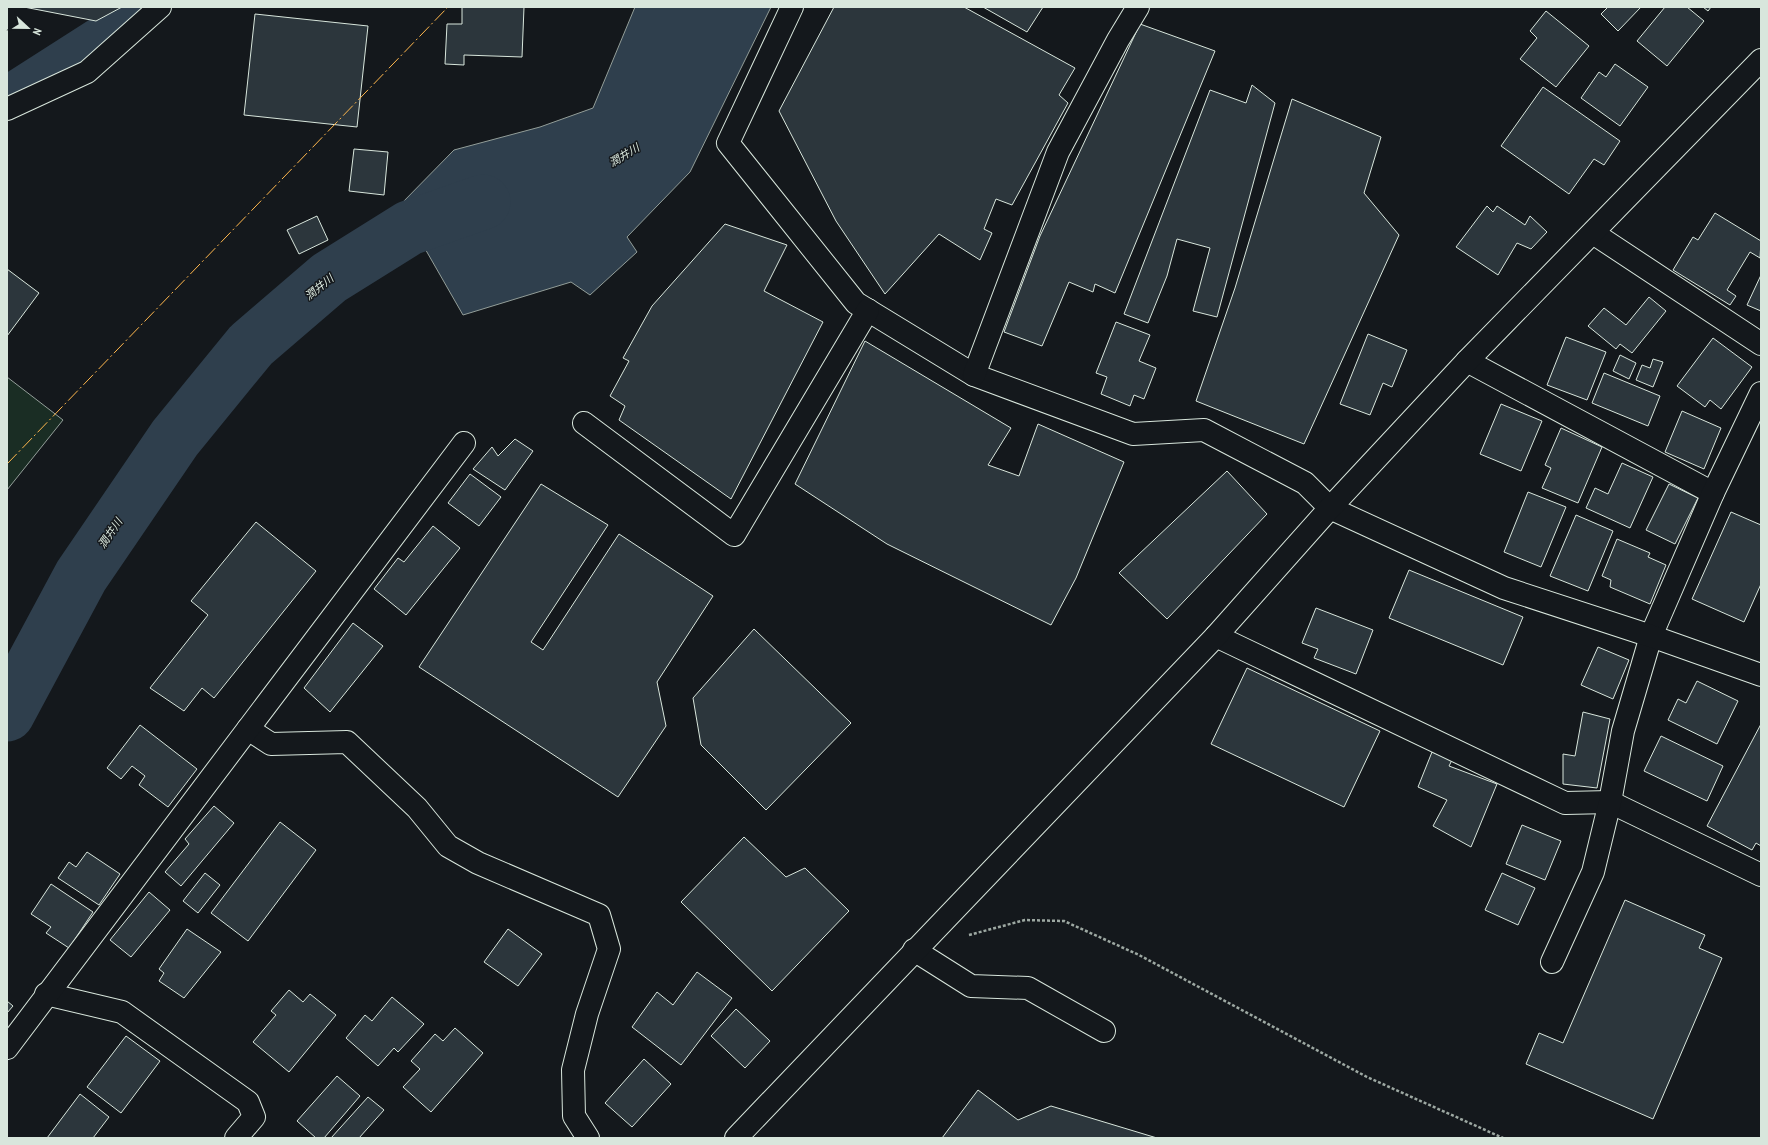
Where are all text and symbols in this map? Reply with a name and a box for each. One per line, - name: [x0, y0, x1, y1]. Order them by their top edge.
- north arrow: [8, 8, 48, 48]
- text: N: [30, 26, 45, 37]
- water label: 潤井川: [606, 140, 643, 169]
- water label: 潤井川: [302, 271, 337, 303]
- water label: 潤井川: [95, 515, 126, 551]

